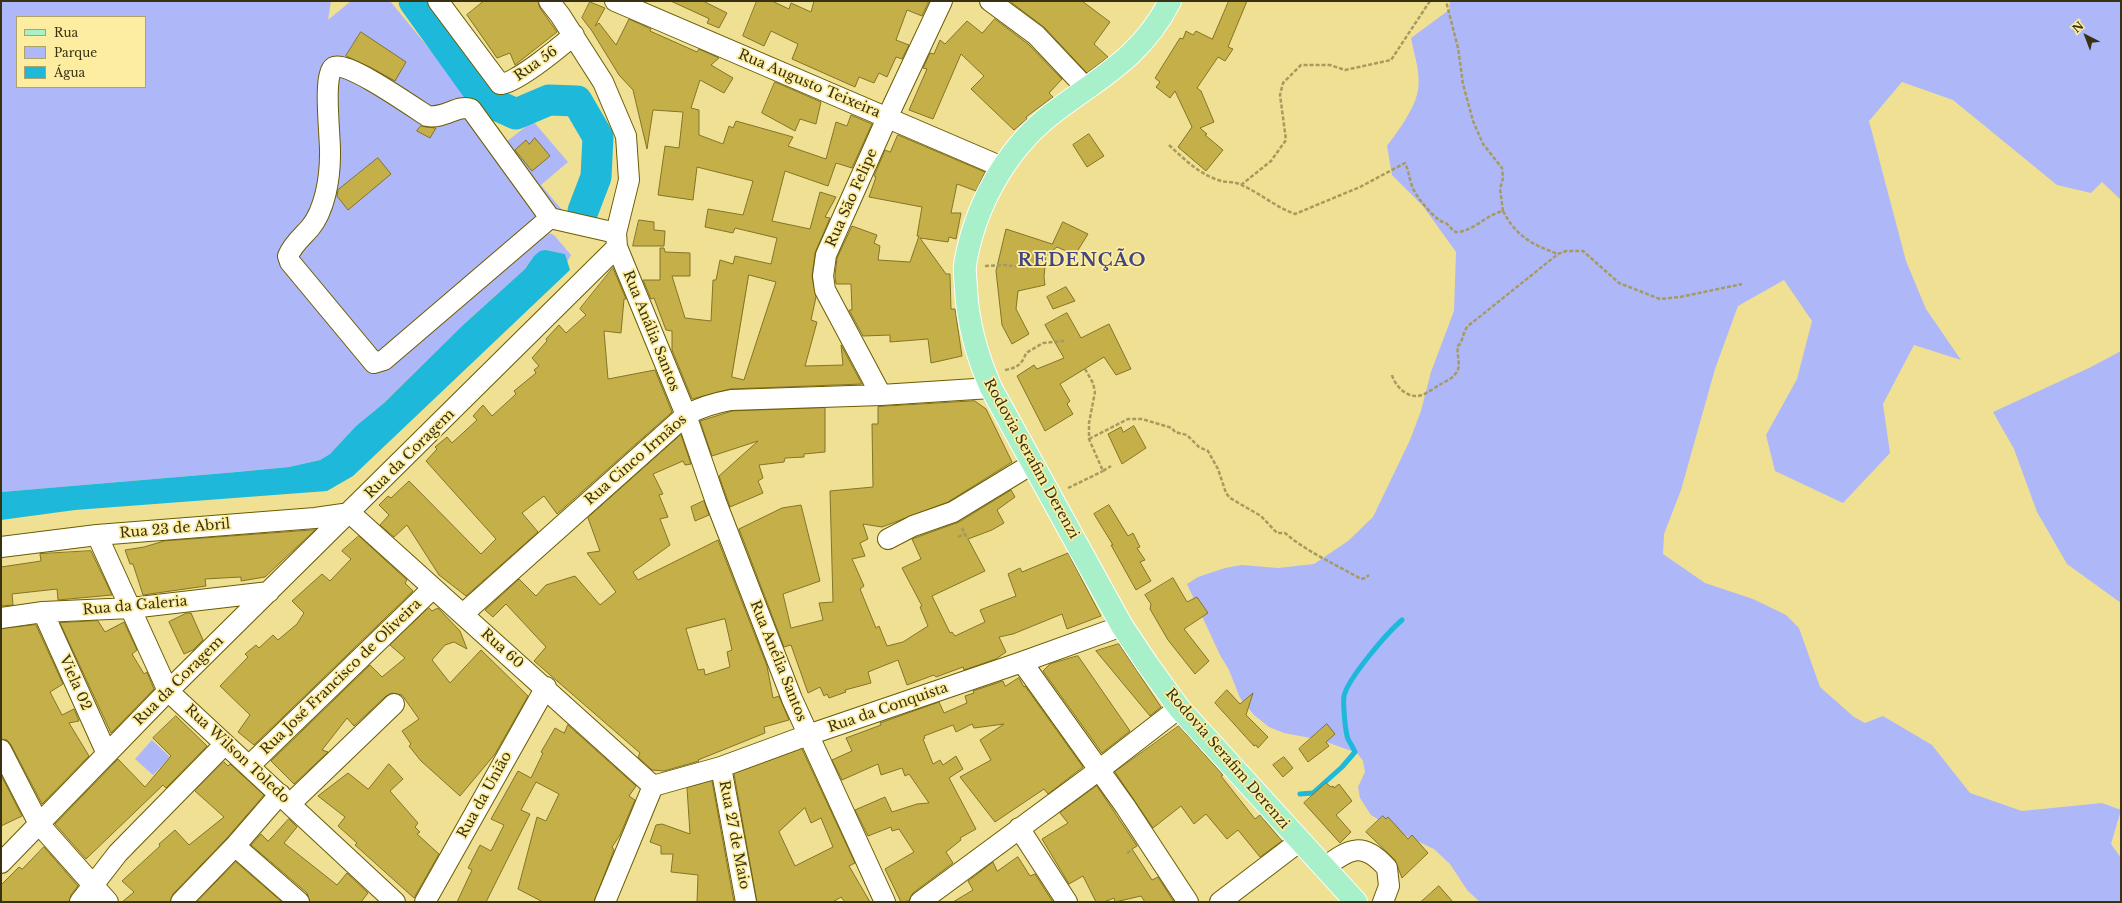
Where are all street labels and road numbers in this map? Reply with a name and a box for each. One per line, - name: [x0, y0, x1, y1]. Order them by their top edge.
- street label: Rua 56: [511, 43, 561, 85]
- street label: Rua Augusto Teixeira: [735, 46, 883, 122]
- street label: Rua São Felipe: [823, 146, 881, 250]
- street label: Rua Anália Santos: [619, 268, 683, 394]
- street label: Rodovia Serafim Derenzi: [980, 376, 1082, 542]
- street label: Rua da Coragem: [362, 406, 458, 502]
- street label: Rua Cinco Irmãos: [582, 411, 690, 509]
- street label: Rua 23 de Abril: [119, 516, 231, 542]
- street label: Rua da Galeria: [82, 593, 188, 619]
- street label: Rua José Francisco de Oliveira: [257, 596, 425, 758]
- street label: Rua Anélia Santos: [746, 598, 810, 724]
- street label: Rua 60: [477, 626, 527, 672]
- street label: Rua da Coragem: [131, 633, 227, 729]
- street label: Viela 02: [55, 653, 95, 713]
- street label: Rua da Conquista: [826, 680, 950, 736]
- street label: Rodovia Serafim Derenzi: [1162, 685, 1292, 833]
- street label: Rua Wilson Toledo: [181, 701, 293, 807]
- street label: Rua da União: [454, 749, 516, 841]
- street label: Rua 27 de Maio: [715, 779, 753, 891]

